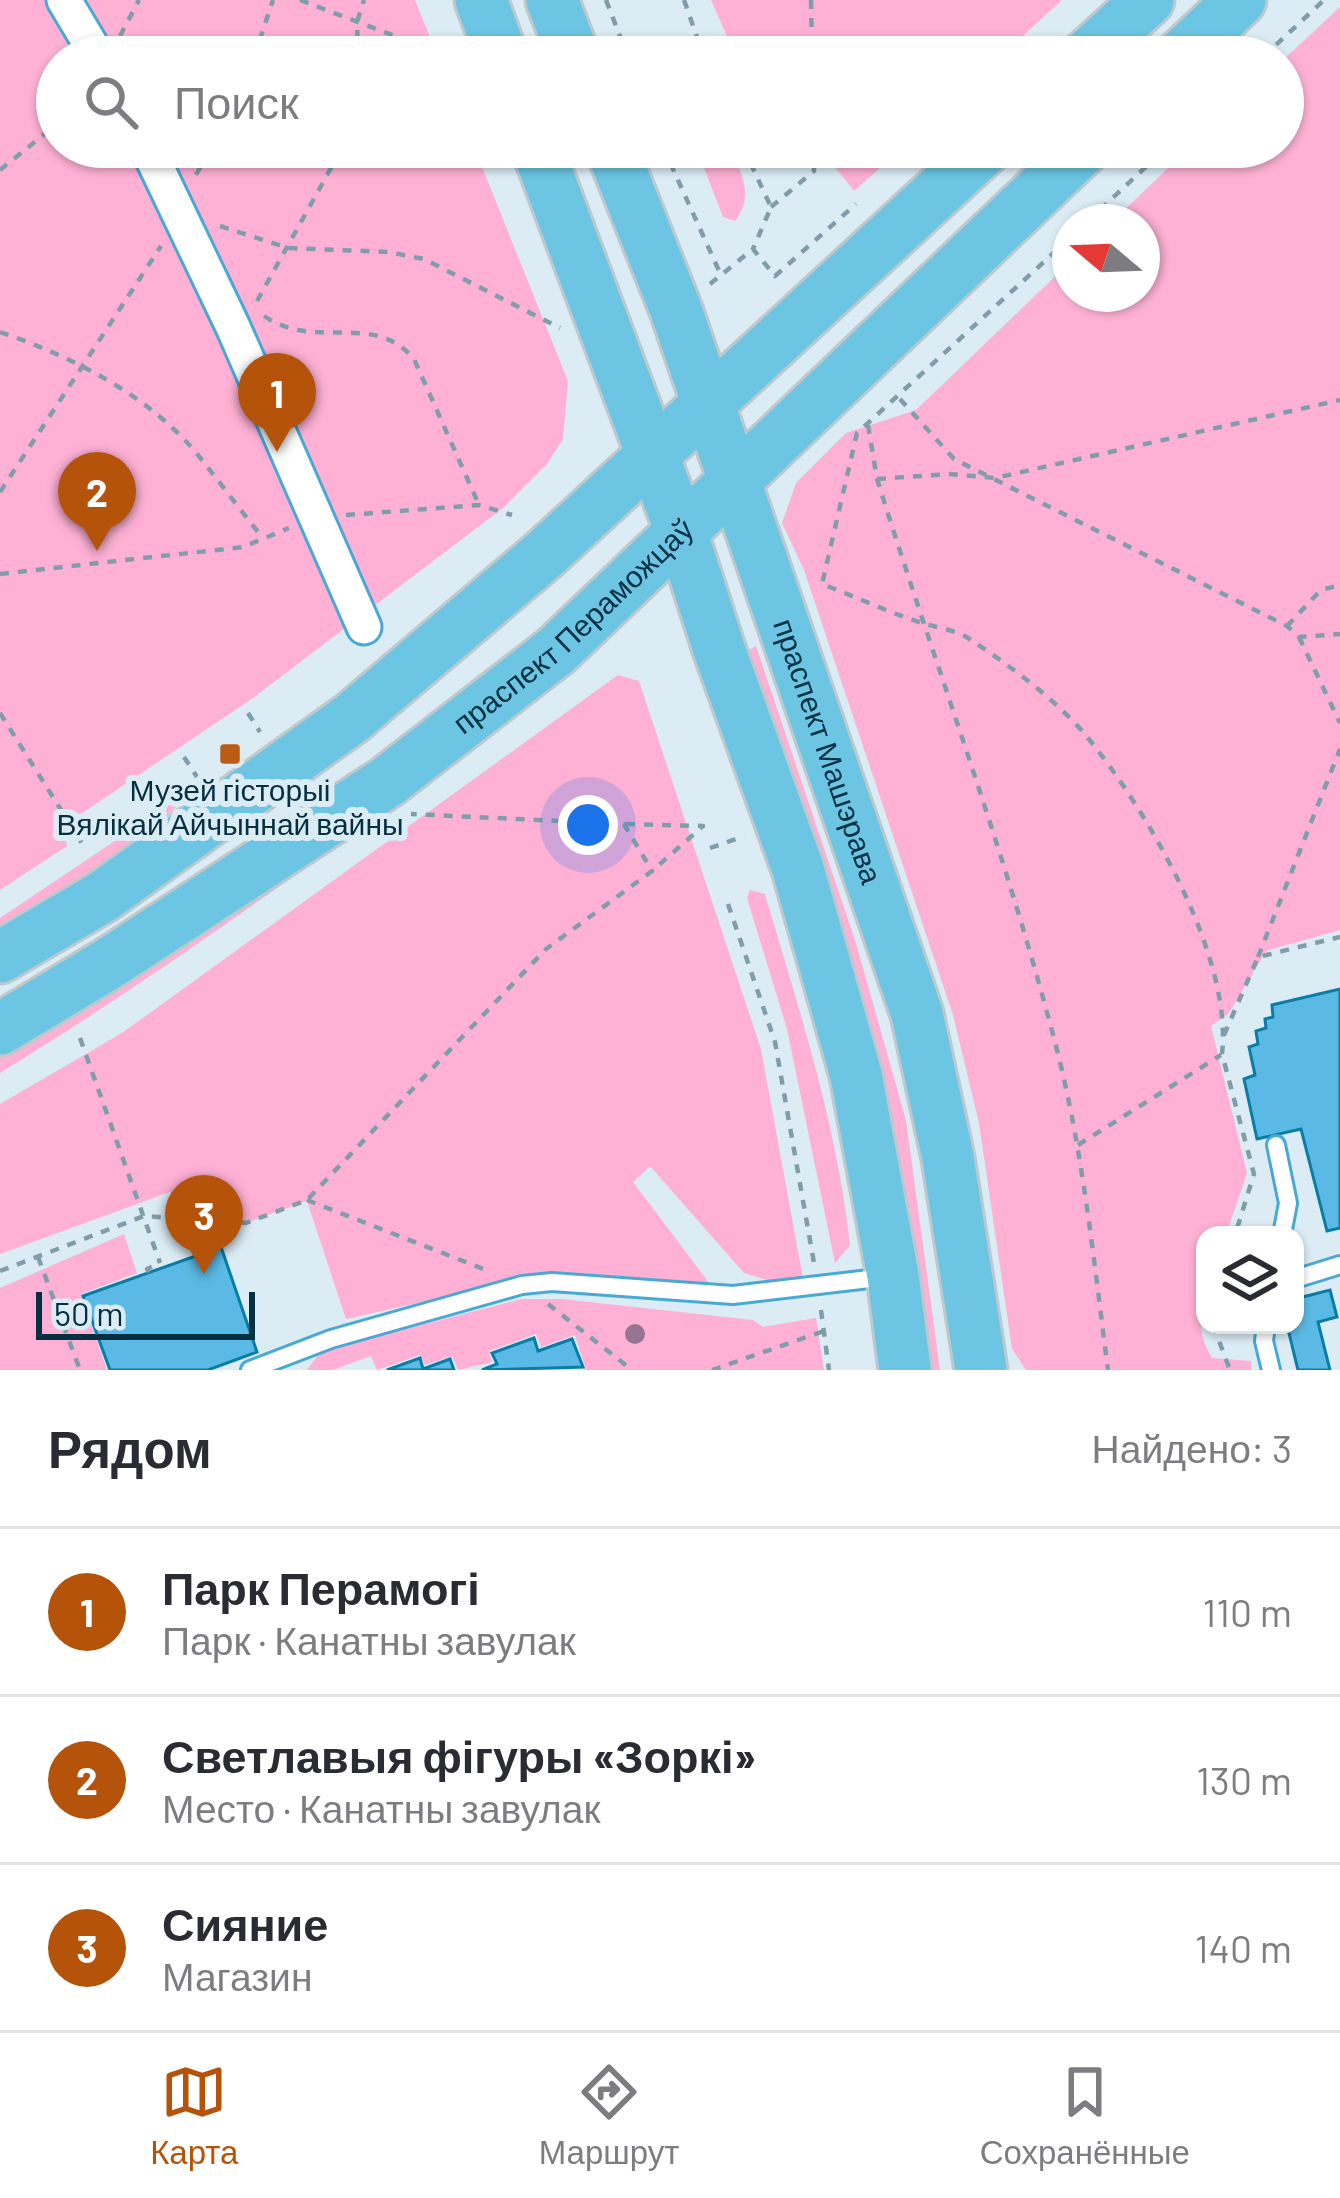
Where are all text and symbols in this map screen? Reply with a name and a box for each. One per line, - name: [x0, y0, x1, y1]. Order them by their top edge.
- search box: [36, 36, 1304, 168]
- icon: search: [78, 69, 144, 135]
- text: Поиск: [174, 74, 299, 128]
- north arrow: [1052, 204, 1160, 312]
- pin: 1: [238, 353, 316, 452]
- pin: 2: [58, 452, 136, 551]
- street label: праспект Пераможцаў: [445, 510, 700, 740]
- street label: праспект Машэрава: [767, 613, 891, 888]
- marker: Музей гісторыі Вялікай Айчыннай вайны: [217, 741, 243, 767]
- place label: Музей гісторыі Вялікай Айчыннай вайны: [56, 771, 404, 841]
- your location: [558, 795, 618, 855]
- pin: 3: [165, 1175, 243, 1274]
- map controls: [1196, 1226, 1304, 1334]
- button: layers: [1196, 1226, 1304, 1334]
- scale bar: [36, 1286, 255, 1339]
- text: 50 m: [54, 1293, 124, 1333]
- text: Рядом: [48, 1417, 212, 1478]
- text: Найдено: 3: [1092, 1424, 1292, 1471]
- text: Парк Перамогі: [162, 1560, 480, 1614]
- text: 1: [80, 1588, 94, 1635]
- text: 110 m: [1202, 1588, 1292, 1635]
- text: Парк · Канатны завулак: [162, 1616, 576, 1663]
- text: Светлавыя фігуры «Зоркі»: [162, 1728, 756, 1782]
- text: 2: [76, 1756, 98, 1803]
- text: 130 m: [1196, 1756, 1292, 1803]
- text: Место · Канатны завулак: [162, 1784, 601, 1831]
- text: Сияние: [162, 1896, 328, 1950]
- text: 3: [76, 1924, 98, 1971]
- text: 140 m: [1195, 1924, 1292, 1971]
- text: Магазин: [162, 1952, 312, 1999]
- tab: Карта: [150, 2059, 238, 2172]
- tab: Маршрут: [539, 2059, 679, 2172]
- tab: Сохранённые: [980, 2059, 1190, 2172]

